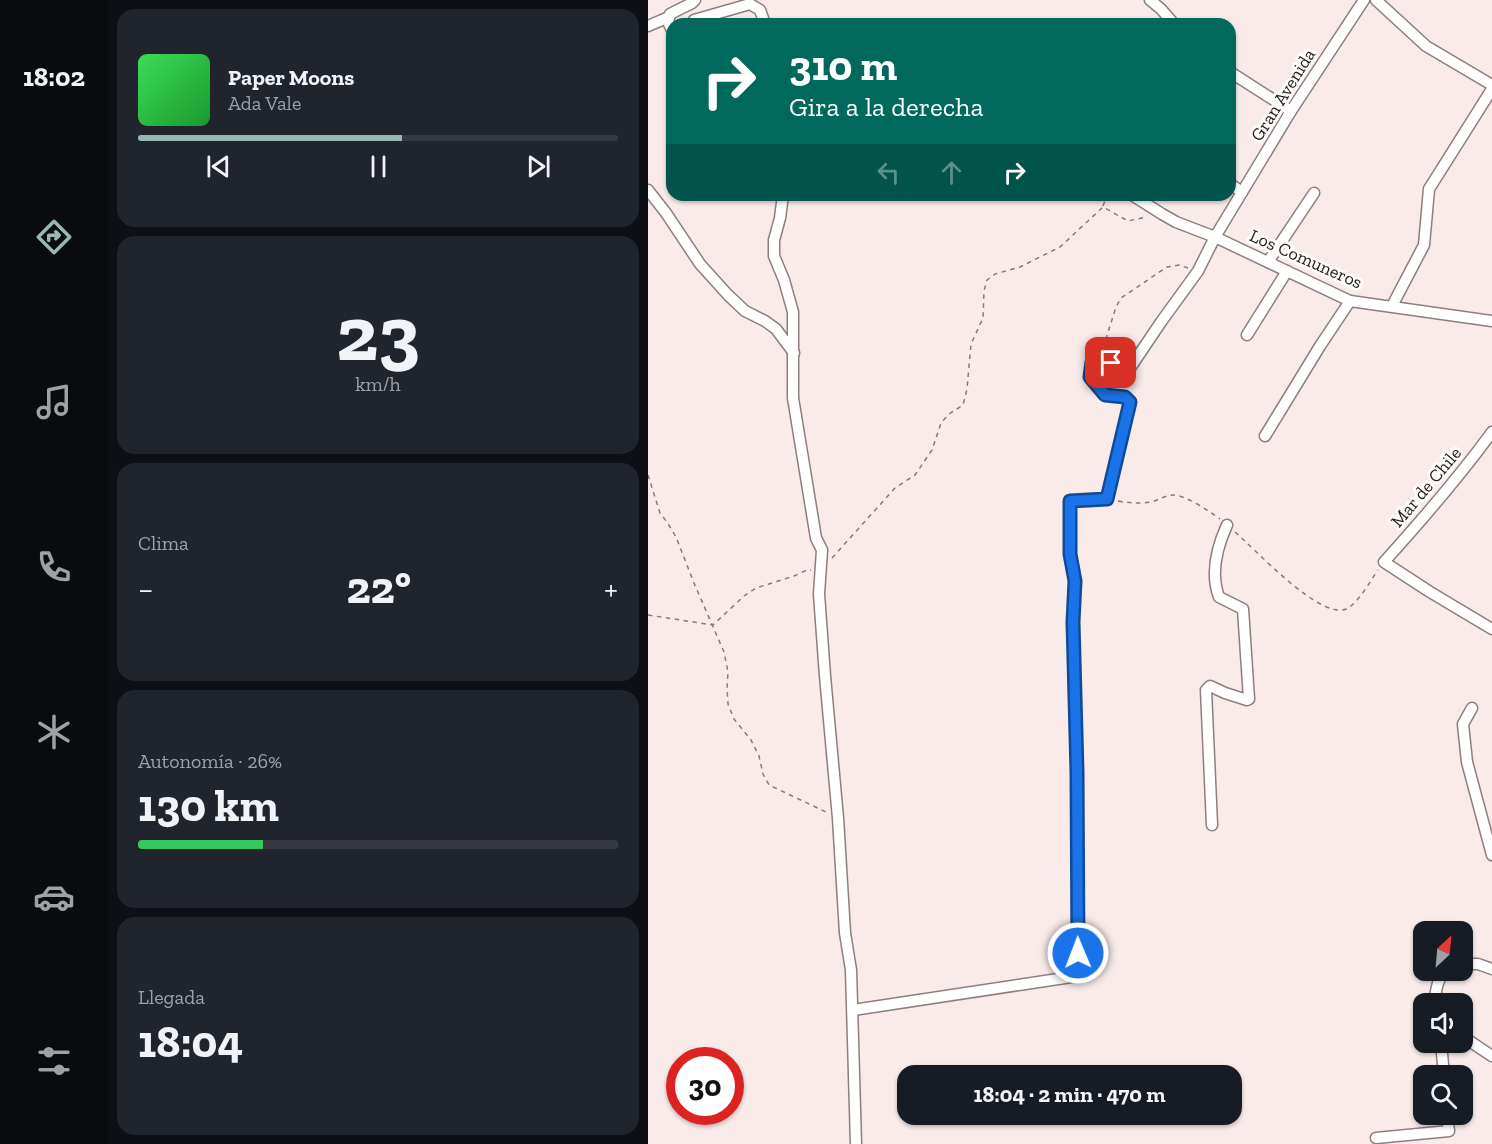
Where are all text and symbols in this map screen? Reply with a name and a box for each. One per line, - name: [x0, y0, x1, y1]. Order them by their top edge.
- text: 310 m: [789, 40, 897, 91]
- icon: right: [690, 42, 768, 120]
- street label: Gran Avenida: [1246, 45, 1320, 145]
- text: 18:02: [23, 61, 85, 93]
- text: Paper Moons: [228, 64, 354, 91]
- text: Ada Vale: [228, 91, 301, 115]
- text: Gira a la derecha: [789, 91, 983, 123]
- icon: previous: [202, 150, 235, 183]
- icon: pause: [362, 150, 395, 183]
- icon: next: [522, 150, 555, 183]
- icon: left: [872, 156, 905, 189]
- icon: ahead: [935, 156, 968, 189]
- icon: right: [998, 156, 1031, 189]
- icon: directions: [33, 216, 75, 258]
- street label: Los Comuneros: [1246, 224, 1366, 294]
- text: 23: [336, 286, 420, 380]
- pin: [1085, 337, 1136, 388]
- icon: arrive: [1094, 346, 1127, 379]
- text: km/h: [355, 372, 401, 396]
- icon: music: [33, 381, 75, 423]
- street label: Mar de Chile: [1386, 442, 1466, 532]
- text: Clima: [138, 531, 189, 555]
- icon: phone: [33, 546, 75, 588]
- text: 22°: [346, 561, 411, 615]
- text: −: [138, 569, 153, 608]
- text: +: [604, 569, 618, 608]
- icon: climate: [33, 711, 75, 753]
- text: Autonomía · 26%: [138, 749, 282, 773]
- text: 130 km: [138, 779, 279, 833]
- icon: car: [33, 876, 75, 918]
- position arrow: [1046, 921, 1110, 985]
- north arrow: [1413, 921, 1473, 981]
- map controls: [1413, 921, 1473, 1125]
- text: Llegada: [138, 985, 205, 1009]
- button: sound: [1413, 993, 1473, 1053]
- text: 18:04: [138, 1015, 243, 1069]
- icon: filters: [33, 1040, 75, 1082]
- speed limit sign: 30: [666, 1047, 744, 1125]
- button: search: [1413, 1065, 1473, 1125]
- text: 18:04 · 2 min · 470 m: [974, 1081, 1165, 1108]

